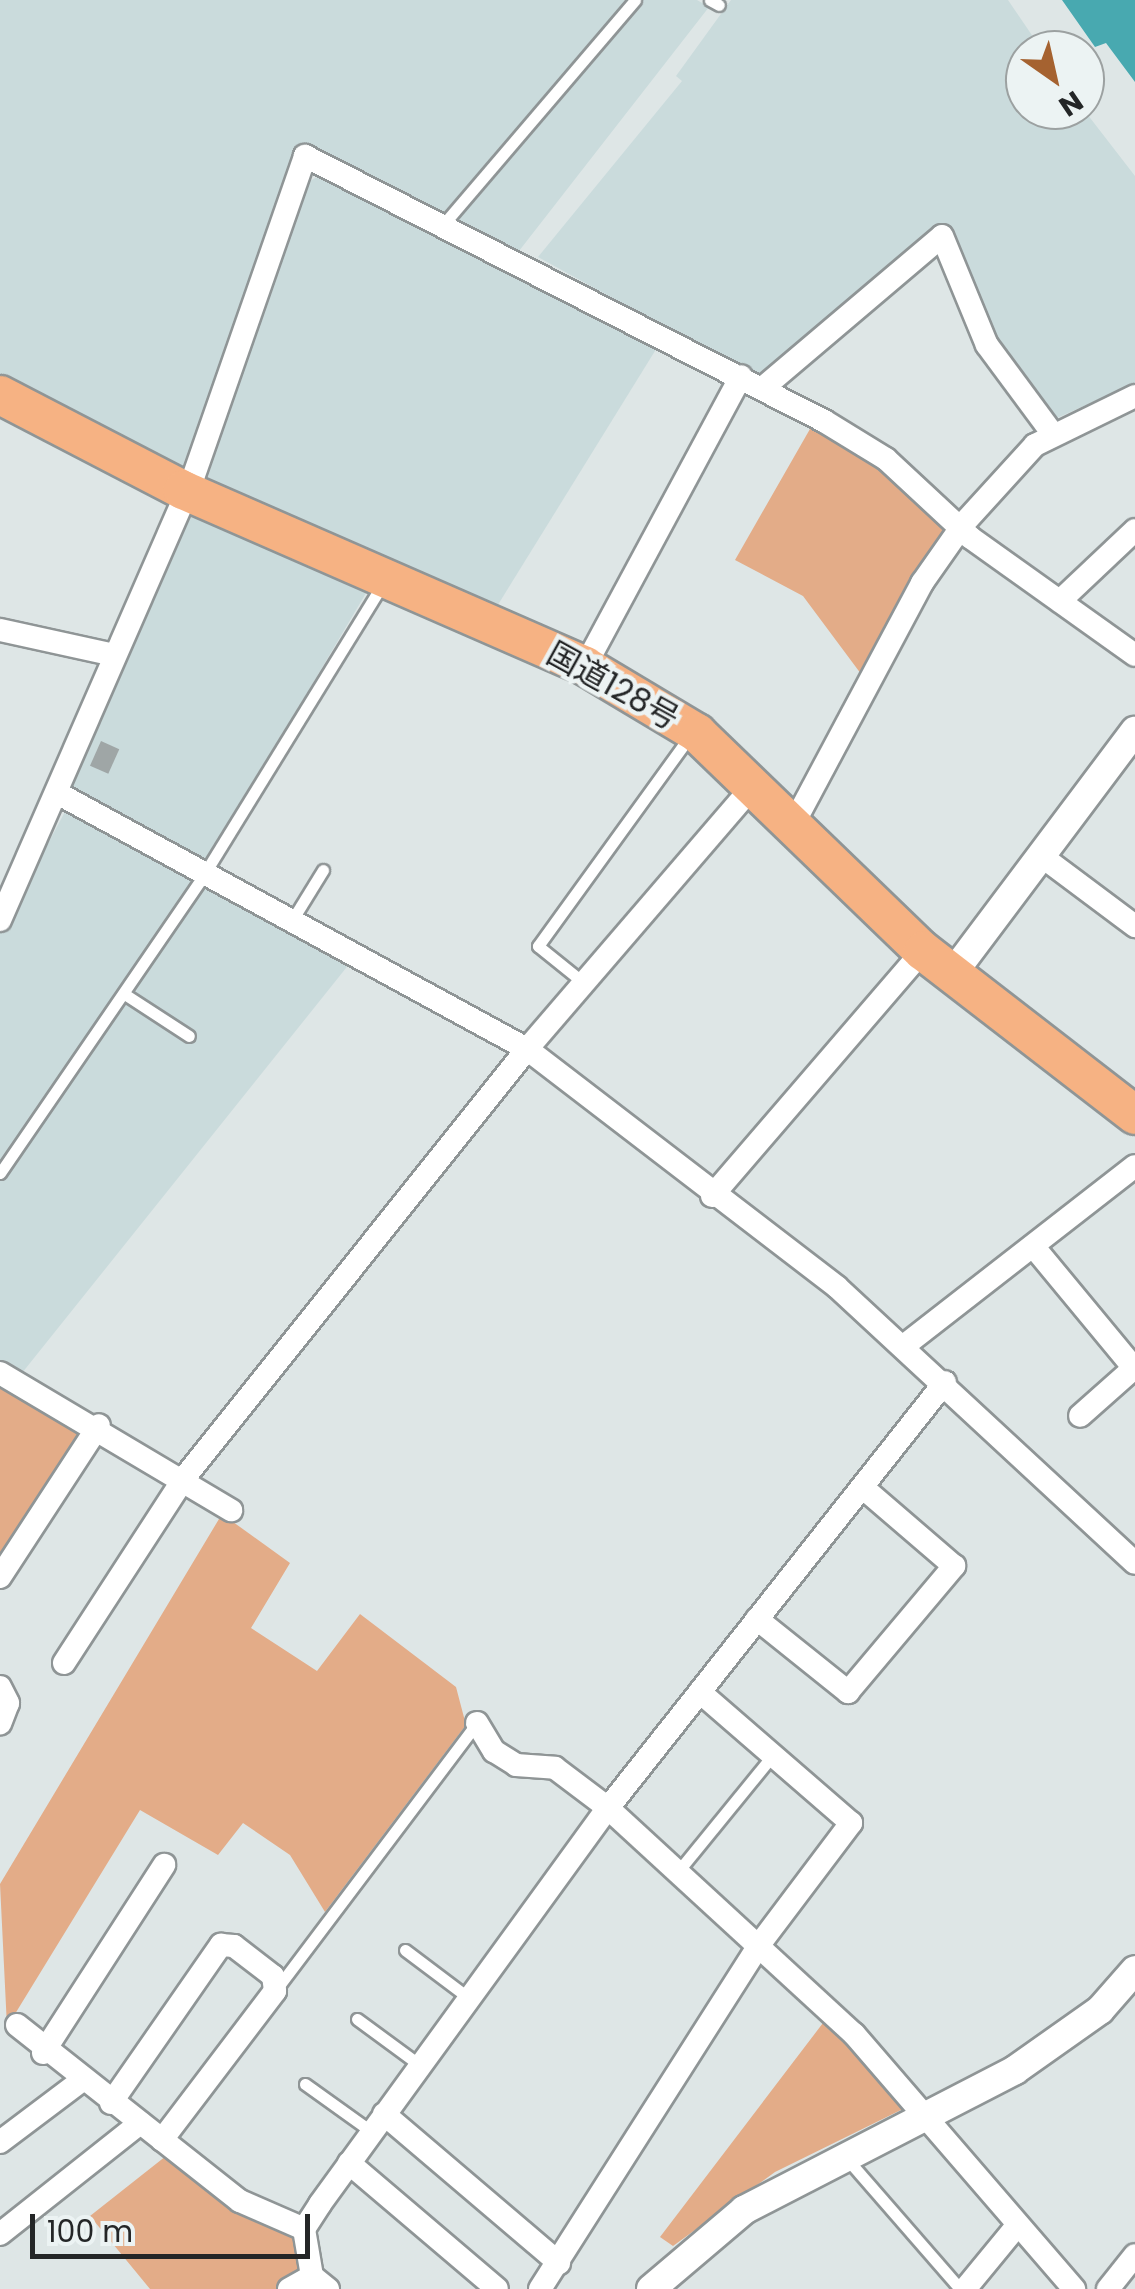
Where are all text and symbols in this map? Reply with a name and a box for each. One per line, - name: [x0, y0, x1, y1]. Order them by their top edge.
- north arrow: [1005, 30, 1105, 130]
- text: N: [1051, 82, 1091, 126]
- street label: 国道128号: [540, 634, 686, 738]
- scale bar: [35, 2194, 315, 2256]
- text: 100 m: [47, 2210, 133, 2253]

